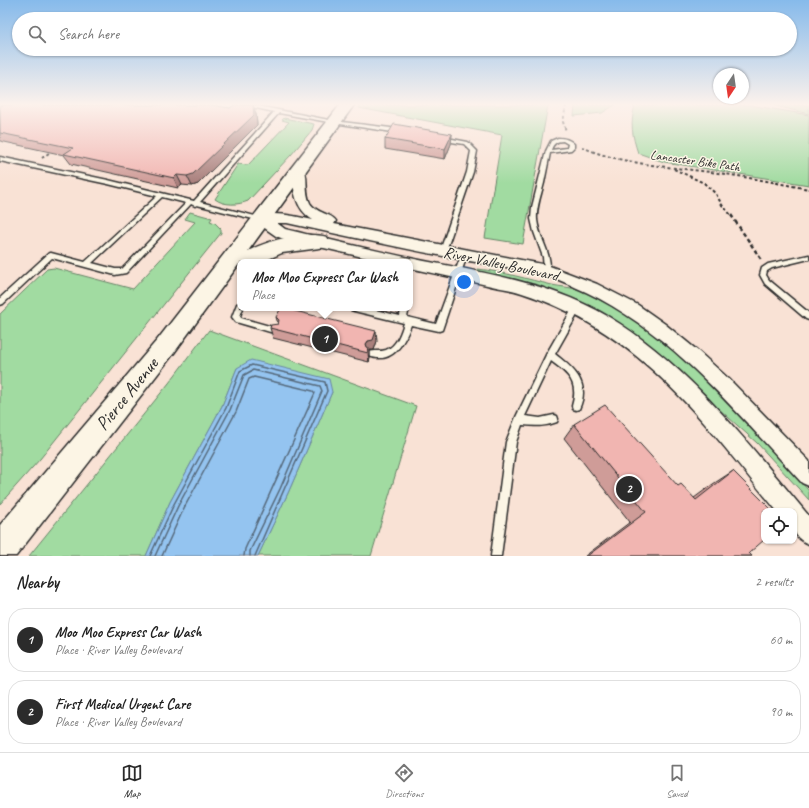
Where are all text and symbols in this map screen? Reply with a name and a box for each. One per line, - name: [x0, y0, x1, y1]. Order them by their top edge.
- search box: [12, 12, 797, 56]
- icon: search: [26, 23, 48, 45]
- text: Search here: [58, 25, 119, 44]
- north arrow: [713, 68, 749, 104]
- street label: Lancaster Bike Path: [649, 147, 742, 175]
- street label: River Valley Boulevard: [442, 242, 563, 287]
- popup: [237, 259, 413, 311]
- text: Moo Moo Express Car Wash: [252, 268, 398, 287]
- your location: [454, 272, 474, 292]
- text: Place: [252, 287, 275, 303]
- pin: 1: [312, 324, 338, 354]
- street label: Pierce Avenue: [90, 351, 165, 435]
- pin: 2: [616, 474, 642, 504]
- map controls: [761, 508, 797, 544]
- button: locate: [761, 508, 797, 544]
- text: Nearby: [16, 572, 59, 593]
- text: 2 results: [755, 574, 793, 590]
- text: Moo Moo Express Car Wash: [55, 623, 202, 642]
- text: 1: [27, 632, 33, 648]
- text: 60 m: [770, 632, 792, 648]
- text: Place · River Valley Boulevard: [55, 642, 182, 658]
- text: First Medical Urgent Care: [55, 695, 190, 714]
- text: 2: [27, 704, 33, 720]
- text: 90 m: [770, 704, 792, 720]
- text: Place · River Valley Boulevard: [55, 714, 182, 730]
- tab: Map: [121, 762, 143, 800]
- tab: Directions: [385, 762, 424, 800]
- tab: Saved: [666, 762, 688, 800]

